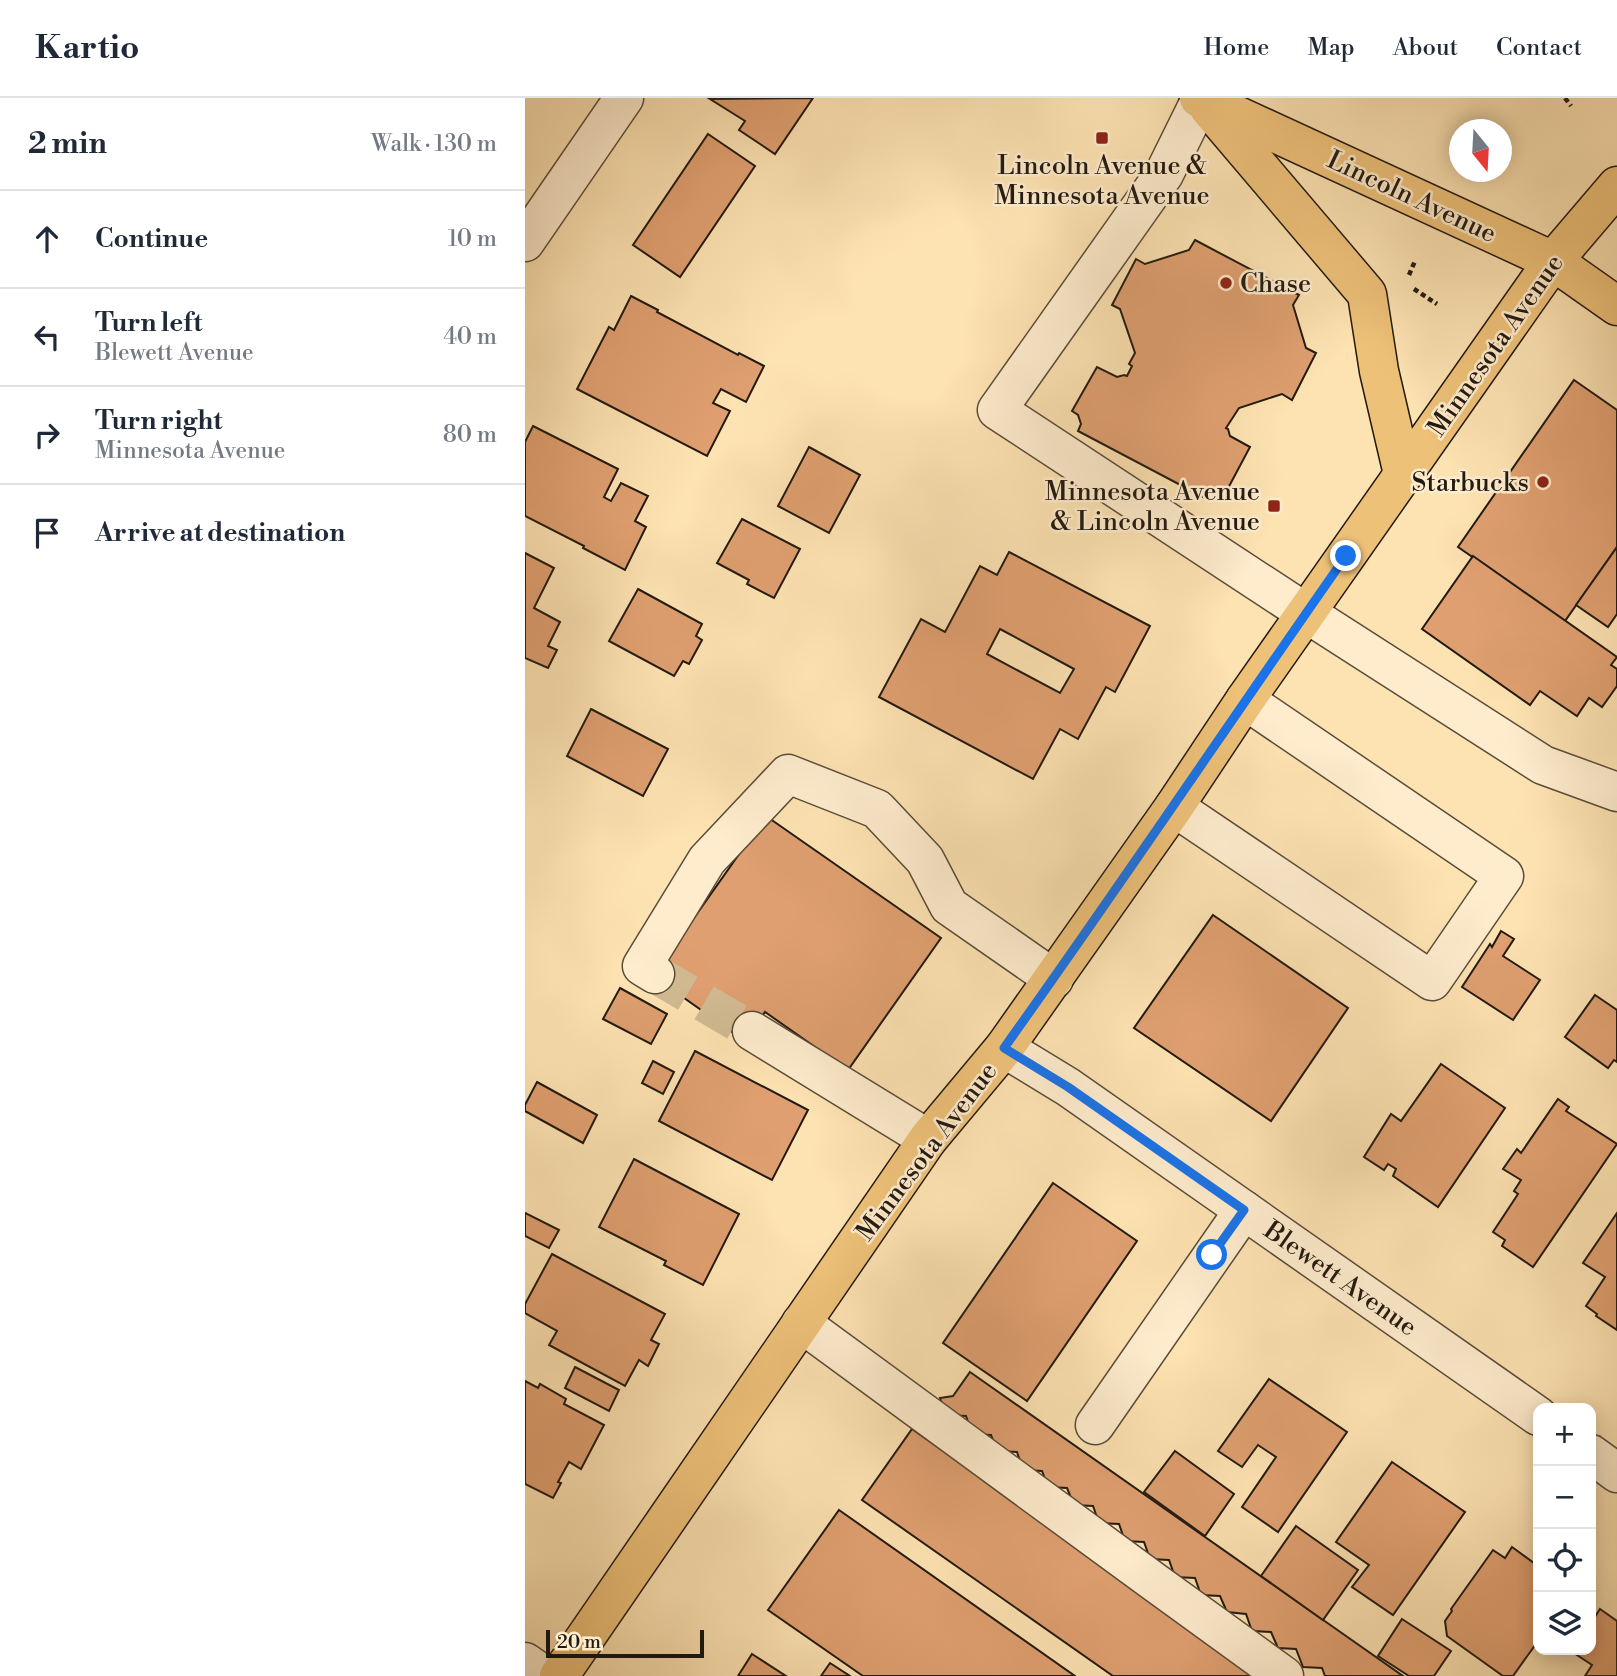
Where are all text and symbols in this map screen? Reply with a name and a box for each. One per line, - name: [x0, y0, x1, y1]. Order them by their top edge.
- text: Kartio: [35, 28, 139, 69]
- text: Home: [1204, 33, 1269, 63]
- text: Map: [1307, 33, 1355, 63]
- text: About: [1393, 33, 1458, 63]
- text: Contact: [1496, 33, 1582, 63]
- north arrow: [1449, 119, 1512, 182]
- text: 2 min: [28, 125, 107, 163]
- text: Walk · 130 m: [371, 130, 497, 158]
- marker: Lincoln Avenue & Minnesota Avenue: [1094, 130, 1110, 146]
- street label: Lincoln Avenue: [1322, 144, 1501, 250]
- place label: Lincoln Avenue & Minnesota Avenue: [994, 150, 1210, 212]
- icon: ahead: [28, 220, 66, 258]
- text: Continue: [95, 223, 208, 255]
- text: 10 m: [448, 225, 497, 253]
- street label: Minnesota Avenue: [1421, 248, 1571, 443]
- place label: Chase: [1240, 268, 1311, 300]
- marker: Chase: [1218, 275, 1234, 291]
- text: Turn left: [95, 307, 203, 339]
- icon: left: [28, 318, 66, 356]
- text: 40 m: [443, 323, 497, 351]
- text: Blewett Avenue: [95, 339, 254, 367]
- text: Turn right: [95, 405, 223, 437]
- icon: right: [28, 416, 66, 454]
- text: 80 m: [443, 421, 497, 449]
- text: Minnesota Avenue: [95, 437, 285, 465]
- place label: Starbucks: [1412, 467, 1529, 499]
- marker: Starbucks: [1535, 474, 1551, 490]
- place label: Minnesota Avenue & Lincoln Avenue: [1045, 476, 1260, 538]
- marker: Minnesota Avenue & Lincoln Avenue: [1266, 498, 1282, 514]
- icon: arrive: [28, 514, 66, 552]
- text: Arrive at destination: [95, 517, 345, 549]
- route end: [1330, 540, 1361, 571]
- street label: Minnesota Avenue: [849, 1056, 1004, 1247]
- street label: Blewett Avenue: [1257, 1214, 1423, 1343]
- route start: [1196, 1239, 1227, 1270]
- map controls: [1533, 1403, 1596, 1655]
- button: +: [1533, 1403, 1596, 1466]
- button: −: [1533, 1466, 1596, 1529]
- button: locate: [1533, 1529, 1596, 1592]
- button: layers: [1533, 1592, 1596, 1655]
- scale bar: [546, 1627, 703, 1659]
- text: 20 m: [557, 1630, 601, 1654]

